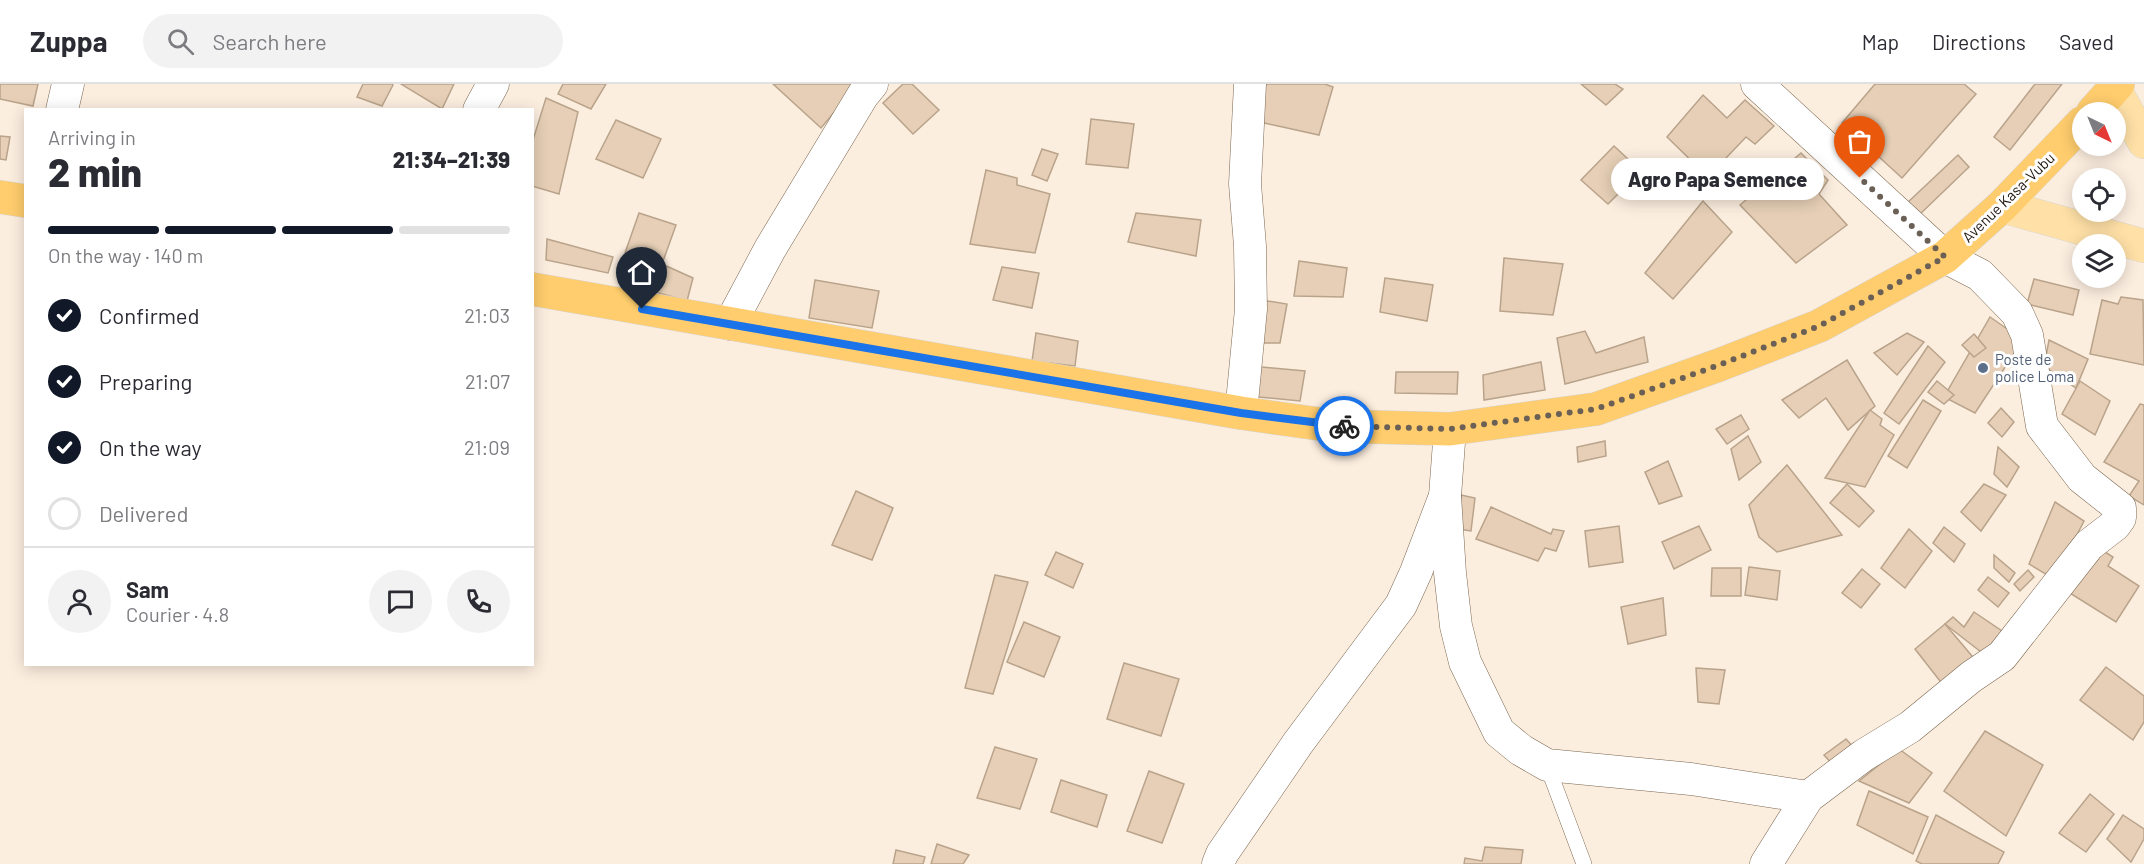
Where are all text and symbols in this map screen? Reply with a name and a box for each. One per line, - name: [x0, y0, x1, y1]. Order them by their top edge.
- search box: [143, 14, 563, 68]
- text: Zuppa: [30, 24, 107, 58]
- icon: search: [164, 25, 197, 58]
- text: Search here: [212, 28, 327, 54]
- text: Map: [1862, 29, 1899, 54]
- text: Directions: [1932, 29, 2026, 54]
- text: Saved: [2059, 29, 2114, 54]
- north arrow: [2072, 102, 2126, 156]
- map controls: [2072, 102, 2126, 288]
- pin: [1834, 116, 1885, 178]
- text: Arriving in: [48, 125, 136, 149]
- icon: bag: [1843, 125, 1876, 158]
- text: 21:34–21:39: [393, 146, 510, 172]
- text: 2 min: [48, 148, 142, 195]
- street label: Avenue Kasa-Vubu: [1958, 148, 2058, 246]
- callout: Agro Papa Semence: [1611, 157, 1824, 199]
- text: Agro Papa Semence: [1628, 167, 1807, 191]
- button: locate: [2072, 168, 2126, 222]
- button: layers: [2072, 234, 2126, 288]
- text: On the way · 140 m: [48, 243, 203, 267]
- pin: [616, 247, 667, 309]
- icon: home: [625, 256, 658, 289]
- icon: check: [48, 299, 81, 332]
- text: Confirmed: [99, 302, 199, 328]
- text: 21:03: [464, 303, 510, 327]
- place label: Poste de police Loma: [1995, 350, 2074, 385]
- marker: Poste de police Loma: [1976, 361, 1990, 375]
- icon: check: [48, 365, 81, 398]
- text: Preparing: [99, 368, 192, 394]
- text: 21:07: [465, 369, 510, 393]
- courier: [1314, 396, 1374, 456]
- icon: bike: [1328, 410, 1361, 443]
- icon: check: [48, 431, 81, 464]
- text: On the way: [99, 434, 202, 460]
- text: 21:09: [464, 435, 510, 459]
- text: Delivered: [99, 500, 188, 526]
- button: person: [48, 570, 111, 633]
- button: chat: [369, 570, 432, 633]
- button: phone: [447, 570, 510, 633]
- text: Sam: [126, 576, 169, 602]
- text: Courier · 4.8: [126, 602, 229, 626]

